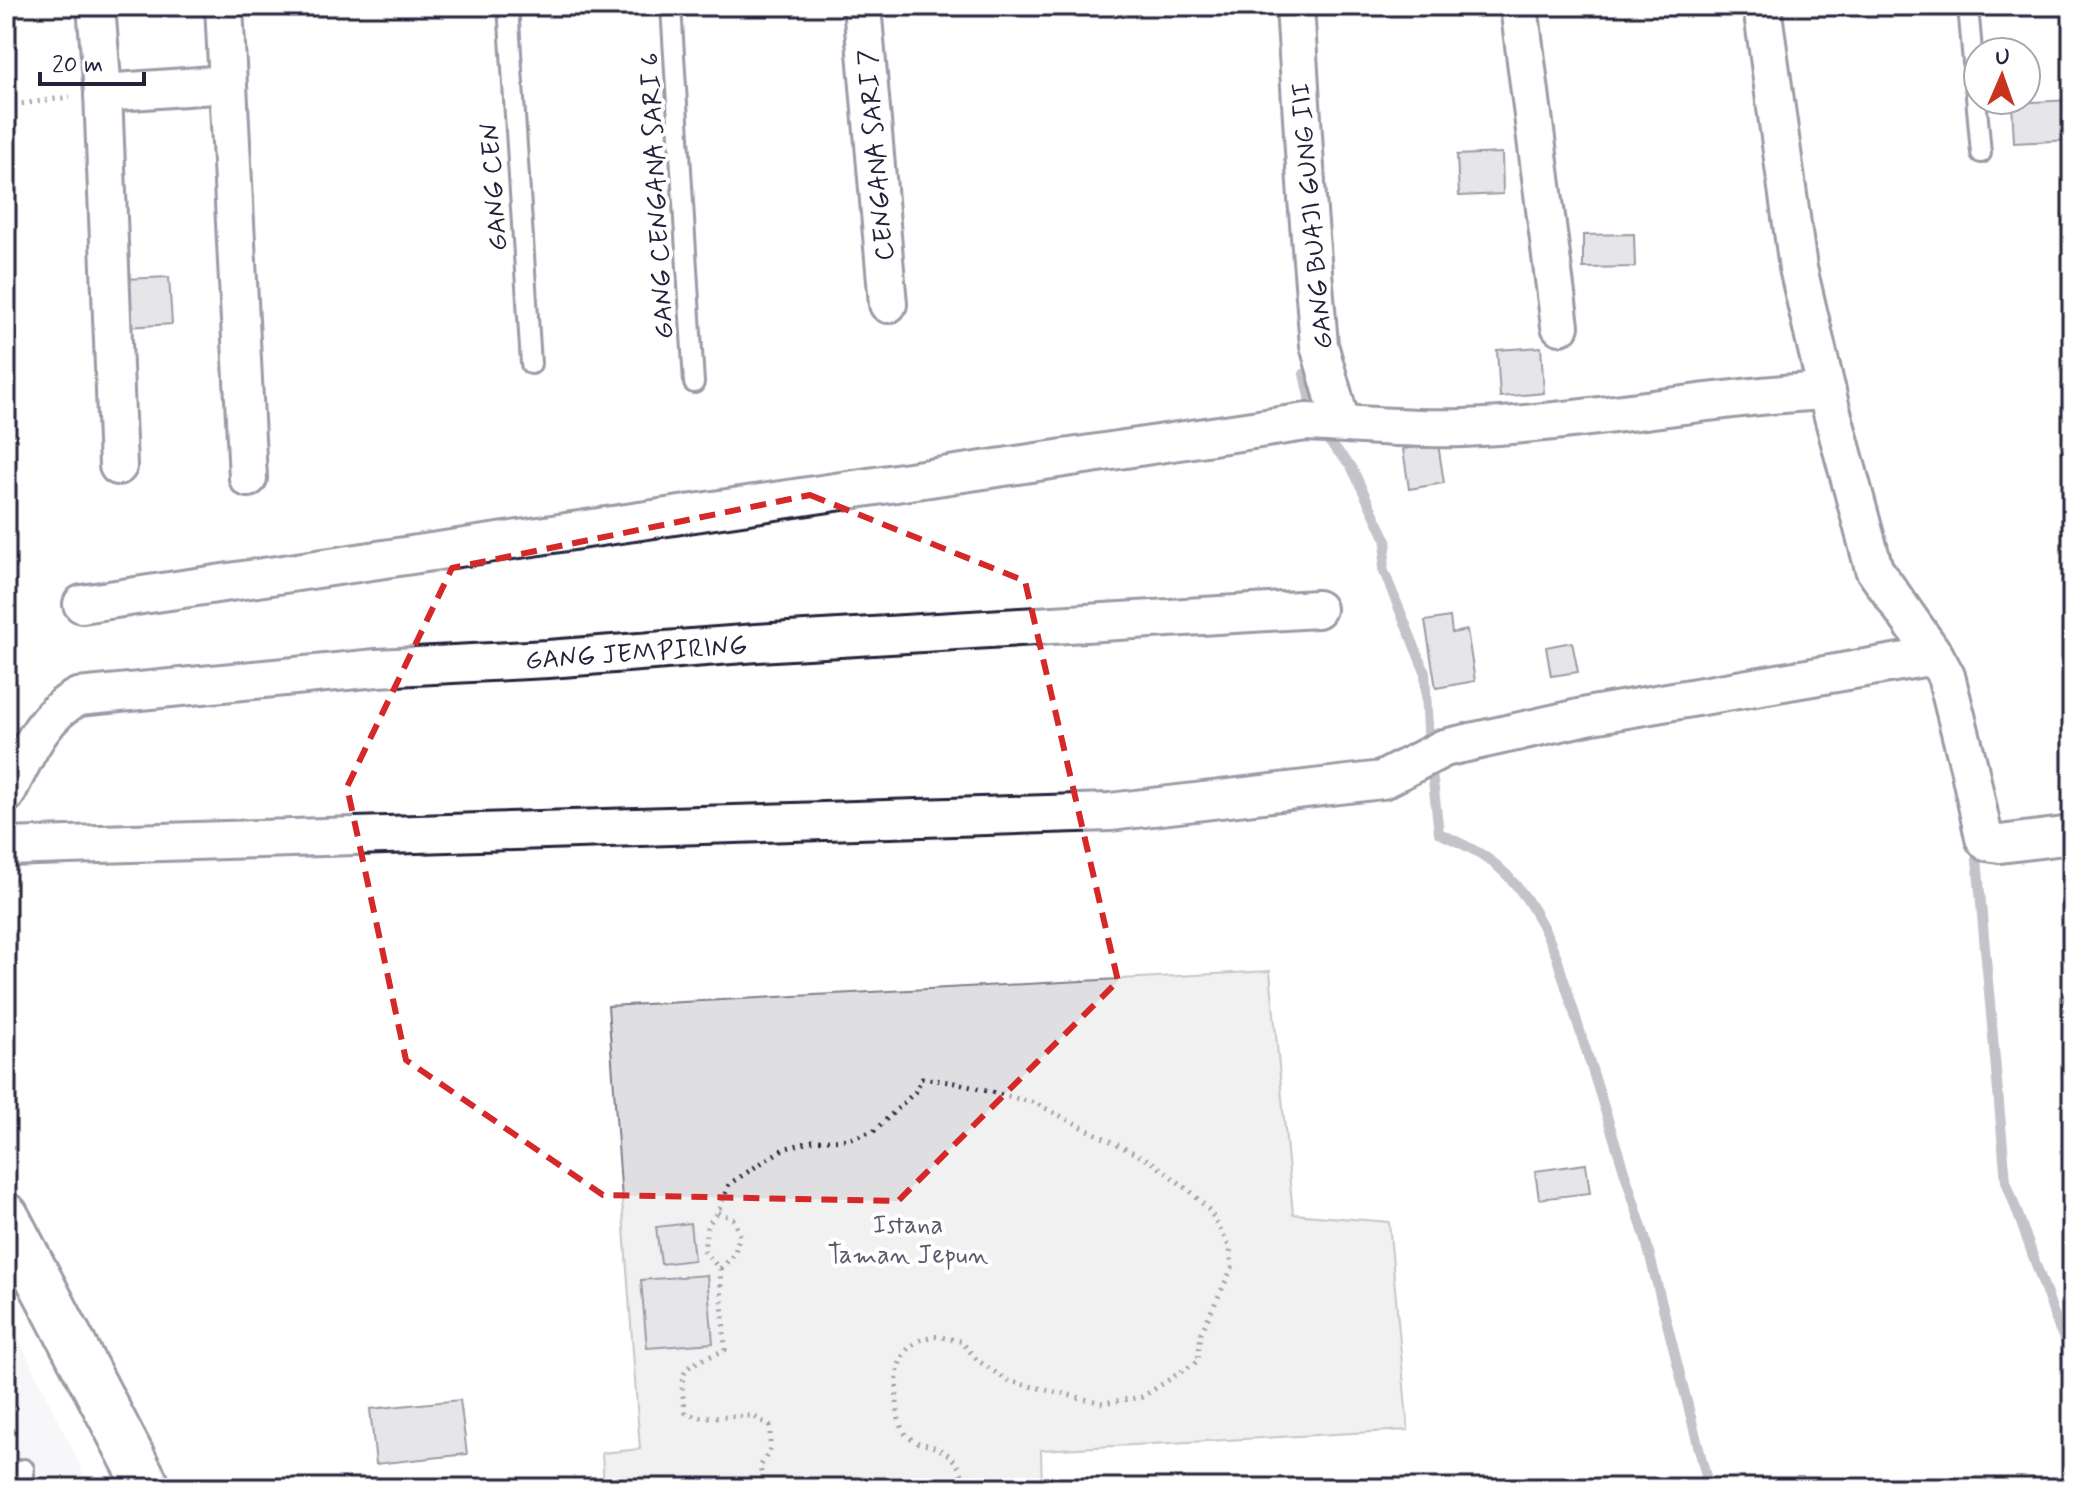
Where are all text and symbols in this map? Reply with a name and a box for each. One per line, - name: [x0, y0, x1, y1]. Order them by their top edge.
- scale bar: [40, 36, 144, 86]
- north arrow: [1962, 36, 2042, 116]
- text: U: [1995, 44, 2010, 72]
- street label: CENGANA SARI 7: [851, 48, 903, 262]
- text: 20 m: [52, 50, 103, 81]
- street label: GANG CENGANA SARI 6: [634, 52, 682, 340]
- street label: GANG BUAJI GUNG III: [1284, 81, 1342, 351]
- street label: GANG CEN: [474, 122, 516, 252]
- street label: GANG JEMPIRING: [524, 629, 748, 679]
- park label: Istana Taman Jepun: [828, 1209, 988, 1273]

